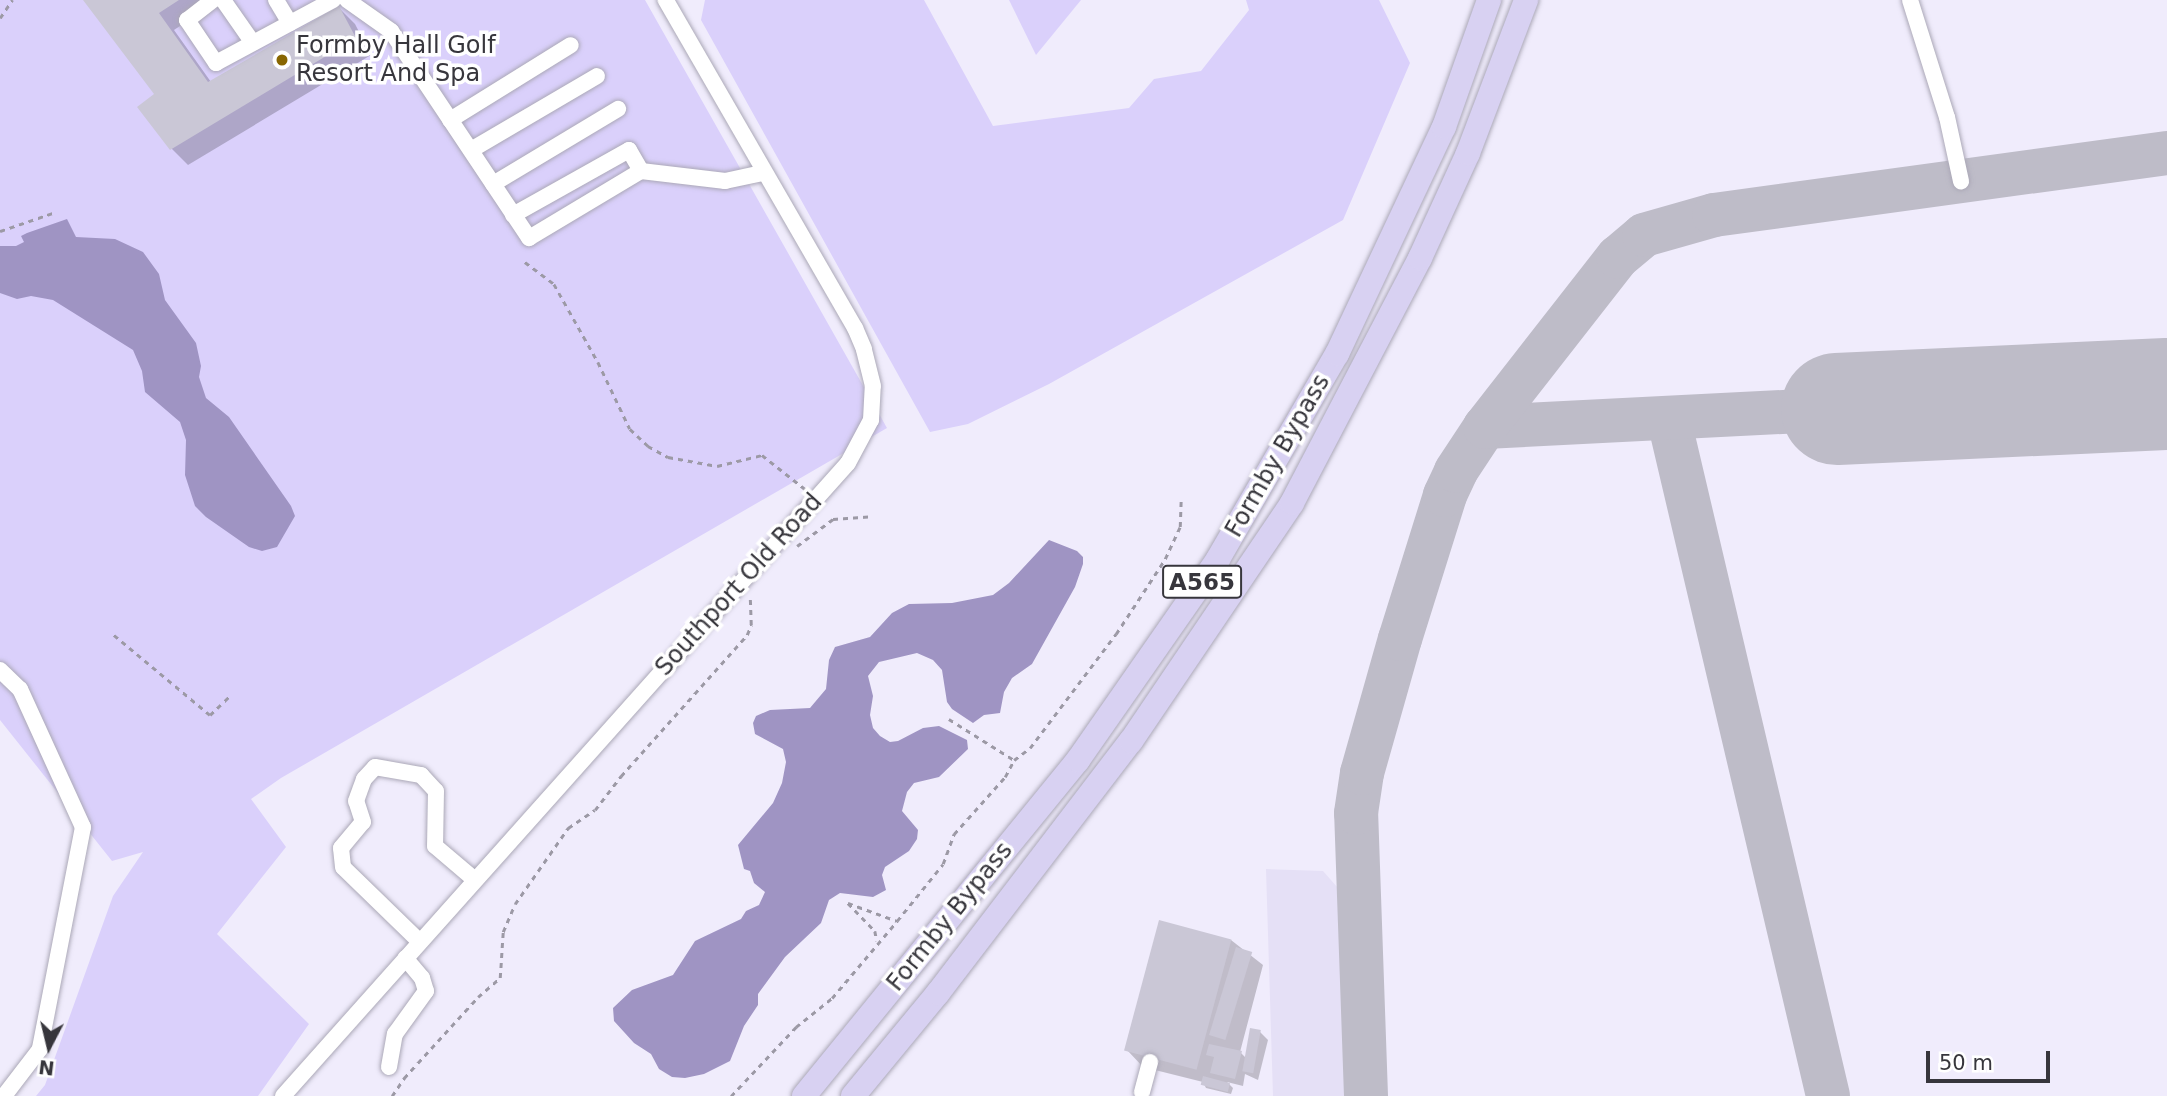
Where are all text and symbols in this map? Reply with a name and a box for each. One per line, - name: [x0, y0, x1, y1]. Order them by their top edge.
- place label: Formby Hall Golf Resort And Spa: [296, 32, 496, 88]
- marker: Formby Hall Golf Resort And Spa: [274, 52, 290, 68]
- street label: Formby Bypass: [1220, 369, 1336, 543]
- street label: Southport Old Road: [650, 488, 828, 682]
- road number: A565: [1162, 562, 1242, 602]
- street label: Formby Bypass: [881, 837, 1019, 997]
- north arrow: [14, 1012, 84, 1082]
- scale bar: [1929, 1036, 2053, 1080]
- text: 50 m: [1939, 1051, 1993, 1075]
- text: N: [37, 1056, 56, 1080]

